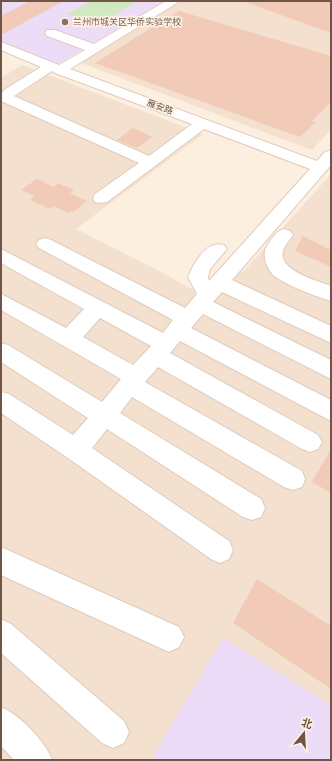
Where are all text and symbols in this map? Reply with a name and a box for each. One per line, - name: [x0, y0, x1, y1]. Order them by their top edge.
- place label: 兰州市城关区华侨实验学校: [73, 16, 182, 27]
- marker: 兰州市城关区华侨实验学校: [60, 17, 70, 27]
- street label: 雁安路: [146, 98, 174, 116]
- north arrow: [284, 713, 324, 753]
- text: 北: [300, 716, 314, 732]

